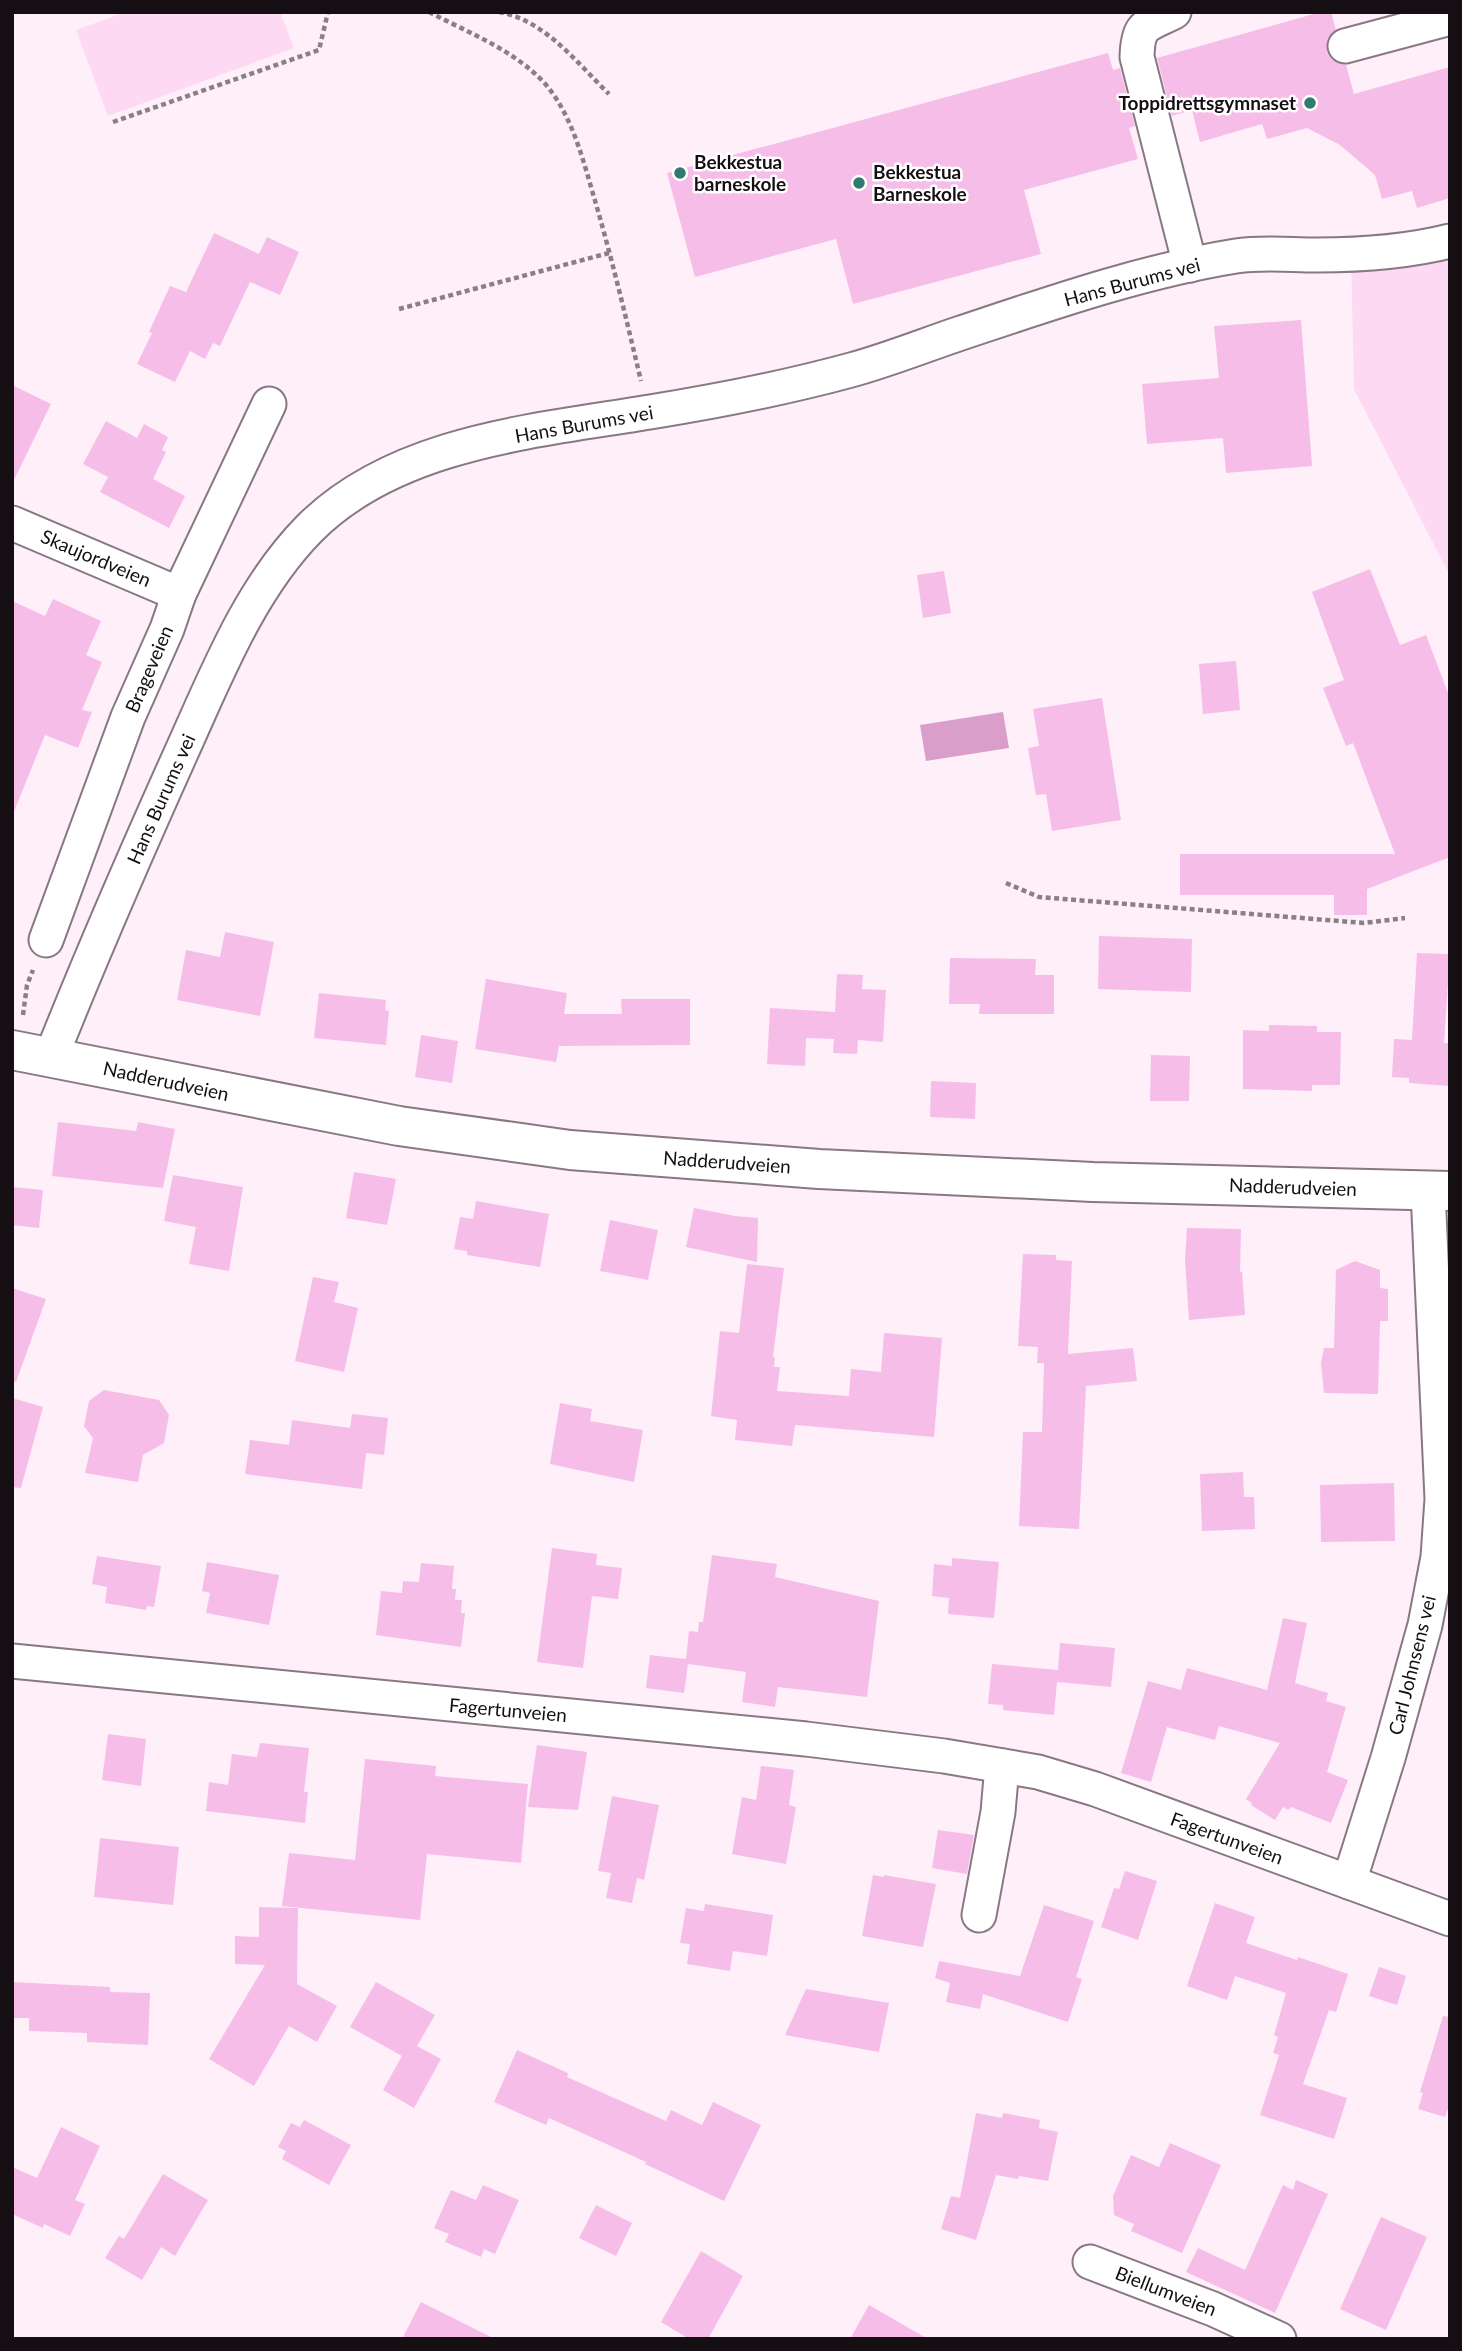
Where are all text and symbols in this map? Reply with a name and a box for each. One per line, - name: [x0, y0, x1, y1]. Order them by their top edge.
- place label: Toppidrettsgymnaset: [1119, 91, 1296, 114]
- marker: Toppidrettsgymnaset: [1302, 95, 1318, 111]
- place label: Bekkestua barneskole: [694, 150, 786, 195]
- place label: Bekkestua Barneskole: [873, 160, 967, 205]
- marker: Bekkestua barneskole: [672, 165, 688, 181]
- marker: Bekkestua Barneskole: [851, 175, 867, 191]
- street label: Hans Burums vei: [1061, 252, 1202, 311]
- street label: Hans Burums vei: [513, 400, 655, 447]
- street label: Skaujordveien: [38, 524, 155, 591]
- street label: Brageveien: [120, 622, 177, 716]
- street label: Hans Burums vei: [122, 730, 200, 867]
- street label: Nadderudveien: [101, 1056, 231, 1105]
- street label: Nadderudveien: [662, 1146, 792, 1177]
- street label: Nadderudveien: [1229, 1173, 1357, 1200]
- street label: Carl Johnsens vei: [1383, 1593, 1440, 1737]
- street label: Fagertunveien: [448, 1693, 568, 1726]
- street label: Fagertunveien: [1168, 1807, 1287, 1869]
- street label: Biellumveien: [1112, 2261, 1220, 2320]

